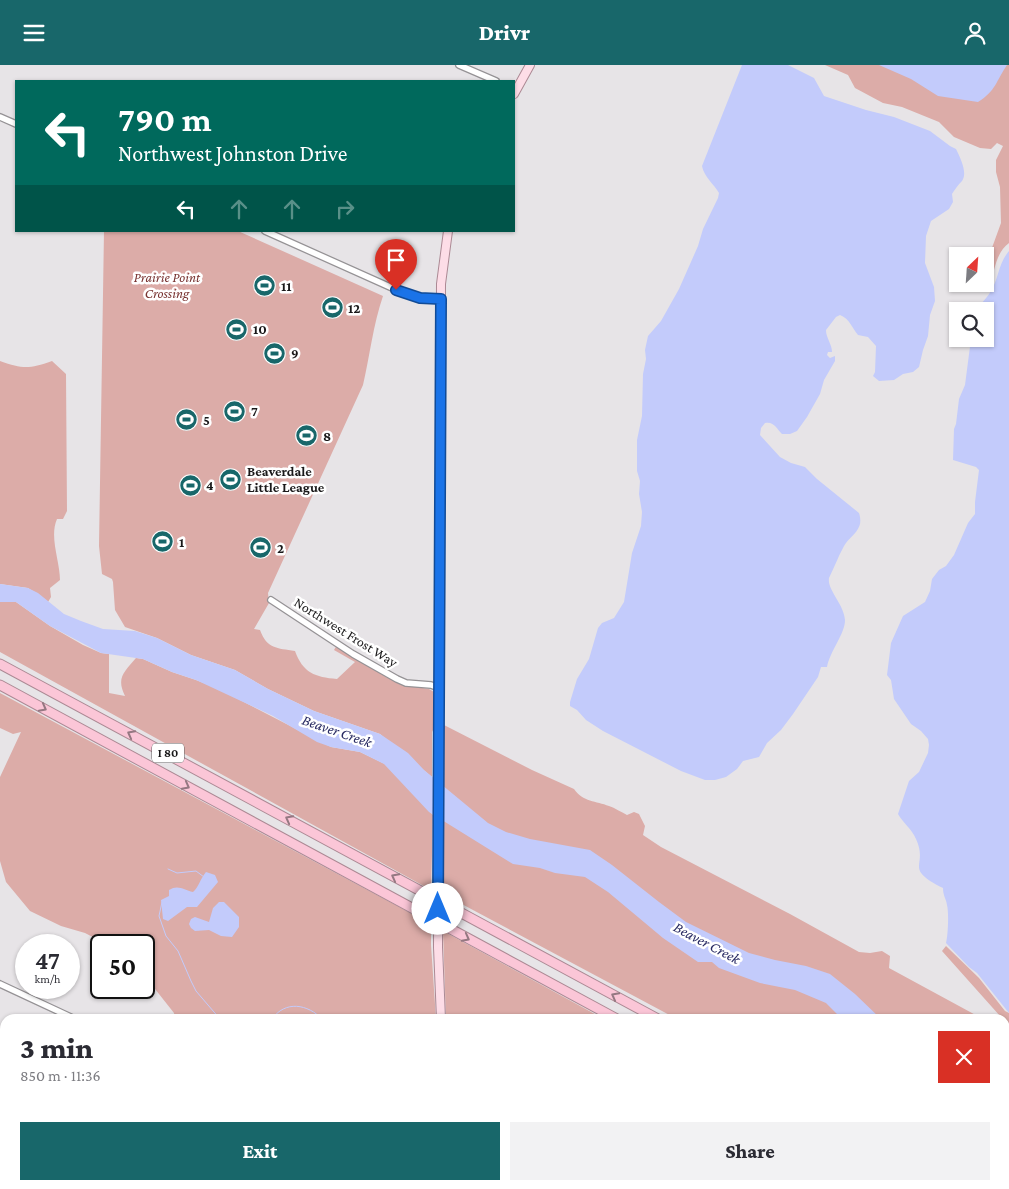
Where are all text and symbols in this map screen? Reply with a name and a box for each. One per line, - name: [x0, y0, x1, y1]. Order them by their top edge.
- icon: menu: [20, 19, 48, 47]
- icon: person: [961, 19, 989, 47]
- text: Drivr: [479, 20, 530, 45]
- icon: left: [35, 100, 100, 165]
- text: 790 m: [118, 100, 212, 139]
- text: Northwest Johnston Drive: [118, 141, 347, 166]
- icon: left: [172, 195, 200, 223]
- icon: ahead: [225, 195, 253, 223]
- icon: ahead: [278, 195, 306, 223]
- icon: right: [331, 195, 359, 223]
- pin: [375, 239, 417, 290]
- icon: arrive: [382, 246, 410, 274]
- north arrow: [949, 247, 994, 293]
- map controls: [949, 247, 994, 347]
- park label: Prairie Point Crossing: [134, 269, 201, 301]
- sports icon: 11: [253, 274, 277, 298]
- place label: 11: [281, 278, 291, 294]
- sports icon: 12: [320, 296, 344, 320]
- place label: 12: [348, 300, 360, 316]
- button: search: [949, 302, 994, 347]
- sports icon: 10: [225, 317, 249, 341]
- place label: 10: [253, 321, 267, 337]
- sports icon: 9: [263, 341, 287, 365]
- place label: 9: [291, 345, 299, 361]
- sports icon: 7: [223, 399, 247, 423]
- place label: 7: [251, 403, 258, 419]
- sports icon: 5: [175, 408, 199, 432]
- place label: 5: [203, 412, 210, 428]
- sports icon: 8: [295, 424, 319, 448]
- place label: 8: [323, 428, 331, 444]
- place label: Beaverdale Little League: [247, 463, 325, 495]
- sports icon: Beaverdale Little League: [219, 467, 243, 491]
- sports icon: 4: [178, 473, 202, 497]
- place label: 4: [206, 477, 214, 493]
- sports icon: 1: [151, 530, 175, 554]
- place label: 1: [179, 534, 184, 550]
- sports icon: 2: [249, 536, 273, 560]
- place label: 2: [277, 540, 284, 556]
- street label: Northwest Frost Way: [291, 594, 401, 670]
- one-way arrow: [38, 702, 47, 712]
- water label: Beaver Creek: [300, 712, 375, 751]
- one-way arrow: [127, 730, 136, 740]
- road number: I 80: [152, 743, 184, 763]
- one-way arrow: [181, 780, 190, 790]
- one-way arrow: [286, 815, 295, 825]
- one-way arrow: [392, 873, 401, 883]
- position arrow: [411, 882, 463, 934]
- water label: Beaver Creek: [671, 919, 744, 968]
- one-way arrow: [461, 932, 470, 942]
- speed limit sign: 50: [90, 934, 155, 999]
- text: 47: [35, 947, 60, 974]
- text: km/h: [35, 972, 60, 986]
- one-way arrow: [612, 992, 621, 1002]
- text: 3 min: [20, 1031, 93, 1064]
- button: close: [938, 1031, 990, 1083]
- text: 850 m · 11:36: [20, 1067, 101, 1084]
- button: Exit: [20, 1122, 500, 1180]
- button: Share: [510, 1122, 990, 1180]

